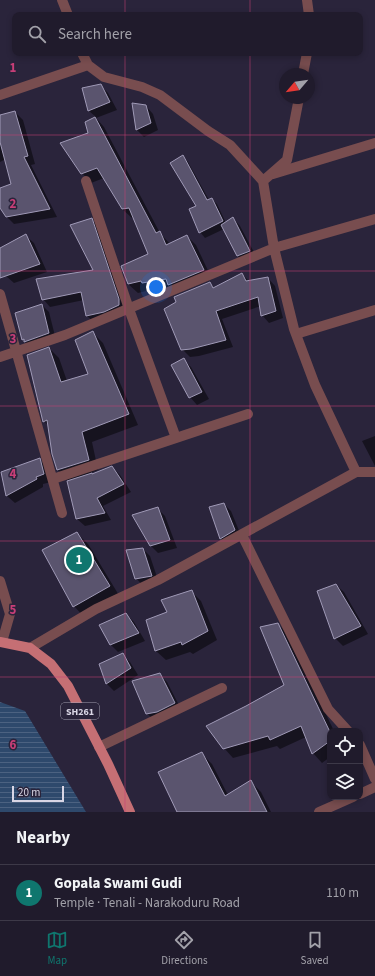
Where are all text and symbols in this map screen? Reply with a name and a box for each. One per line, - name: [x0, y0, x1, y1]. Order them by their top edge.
- search box: [12, 12, 363, 56]
- icon: search: [26, 23, 48, 45]
- text: Search here: [58, 24, 132, 45]
- text: 1: [10, 59, 17, 77]
- north arrow: [279, 68, 315, 104]
- text: 2: [10, 195, 17, 213]
- your location: [146, 277, 166, 297]
- text: 3: [10, 330, 17, 348]
- text: 4: [10, 465, 17, 483]
- pin: 1: [66, 545, 92, 575]
- text: 5: [10, 601, 17, 619]
- road number: SH261: [61, 703, 99, 719]
- map controls: [327, 728, 363, 800]
- button: locate: [327, 728, 363, 764]
- text: 6: [10, 736, 17, 754]
- button: layers: [327, 764, 363, 800]
- scale bar: [12, 784, 64, 803]
- text: 20 m: [18, 785, 40, 800]
- text: Nearby: [16, 826, 70, 850]
- text: Gopala Swami Gudi: [54, 873, 182, 894]
- text: 1: [26, 884, 32, 902]
- text: 110 m: [326, 884, 359, 902]
- text: Temple · Tenali - Narakoduru Road: [54, 894, 240, 912]
- tab: Map: [46, 929, 68, 968]
- tab: Directions: [161, 929, 208, 968]
- tab: Saved: [301, 929, 329, 968]

